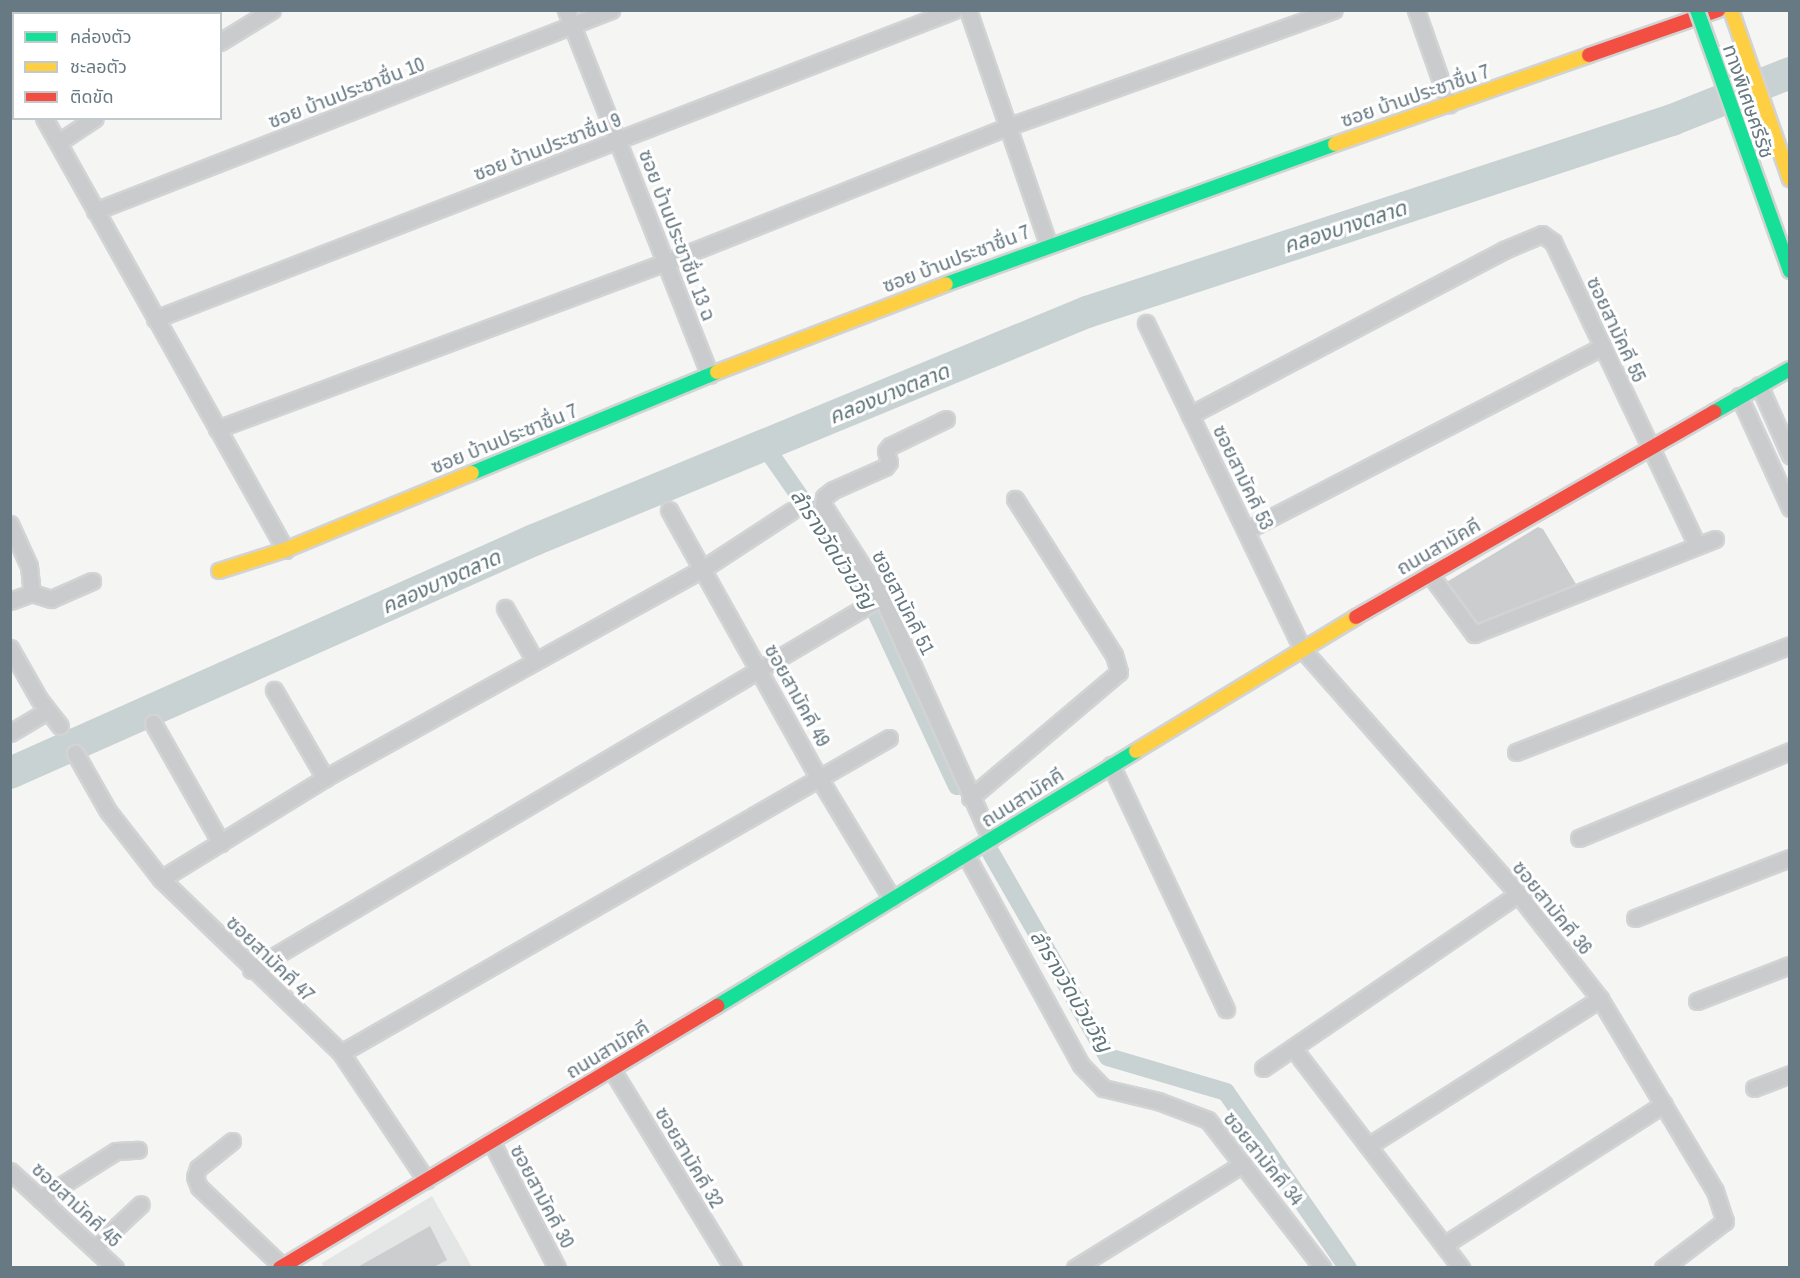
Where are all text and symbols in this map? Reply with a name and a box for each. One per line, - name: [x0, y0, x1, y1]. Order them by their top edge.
- legend: [12, 12, 222, 120]
- text: คล่องตัว: [70, 24, 132, 49]
- street label: ทางพิเศษศรีรัช: [1718, 41, 1780, 161]
- street label: ซอย บ้านประชาชื่น 10: [265, 51, 427, 133]
- text: ชะลอตัว: [70, 54, 127, 79]
- street label: ซอย บ้านประชาชื่น 7: [1337, 58, 1493, 132]
- text: ติดขัด: [70, 84, 113, 109]
- street label: ซอย บ้านประชาชื่น 9: [470, 107, 624, 185]
- street label: ซอย บ้านประชาชื่น 13 ฉ: [634, 146, 722, 324]
- water label: คลองบางตลาด: [1280, 195, 1410, 259]
- street label: ซอย บ้านประชาชื่น 7: [879, 219, 1033, 297]
- street label: ซอยสามัคคี 55: [1582, 272, 1652, 386]
- water label: คลองบางตลาด: [825, 358, 953, 430]
- street label: ซอย บ้านประชาชื่น 7: [427, 398, 581, 478]
- street label: ซอยสามัคคี 53: [1208, 421, 1280, 533]
- water label: ลำรางวัดบัวขวัญ: [785, 484, 881, 614]
- street label: ถนนสามัคคี: [1392, 512, 1484, 580]
- water label: คลองบางตลาด: [378, 545, 504, 619]
- street label: ซอยสามัคคี 51: [868, 546, 940, 658]
- street label: ซอยสามัคคี 49: [760, 639, 836, 751]
- street label: ถนนสามัคคี: [976, 762, 1068, 832]
- street label: ซอยสามัคคี 36: [1508, 855, 1598, 959]
- street label: ซอยสามัคคี 47: [222, 910, 320, 1006]
- water label: ลำรางวัดบัวขวัญ: [1025, 925, 1117, 1057]
- street label: ถนนสามัคคี: [561, 1015, 653, 1083]
- street label: ซอยสามัคคี 32: [650, 1102, 730, 1212]
- street label: ซอยสามัคคี 34: [1219, 1106, 1309, 1210]
- street label: ซอยสามัคคี 30: [506, 1140, 580, 1252]
- street label: ซอยสามัคคี 45: [27, 1156, 127, 1252]

